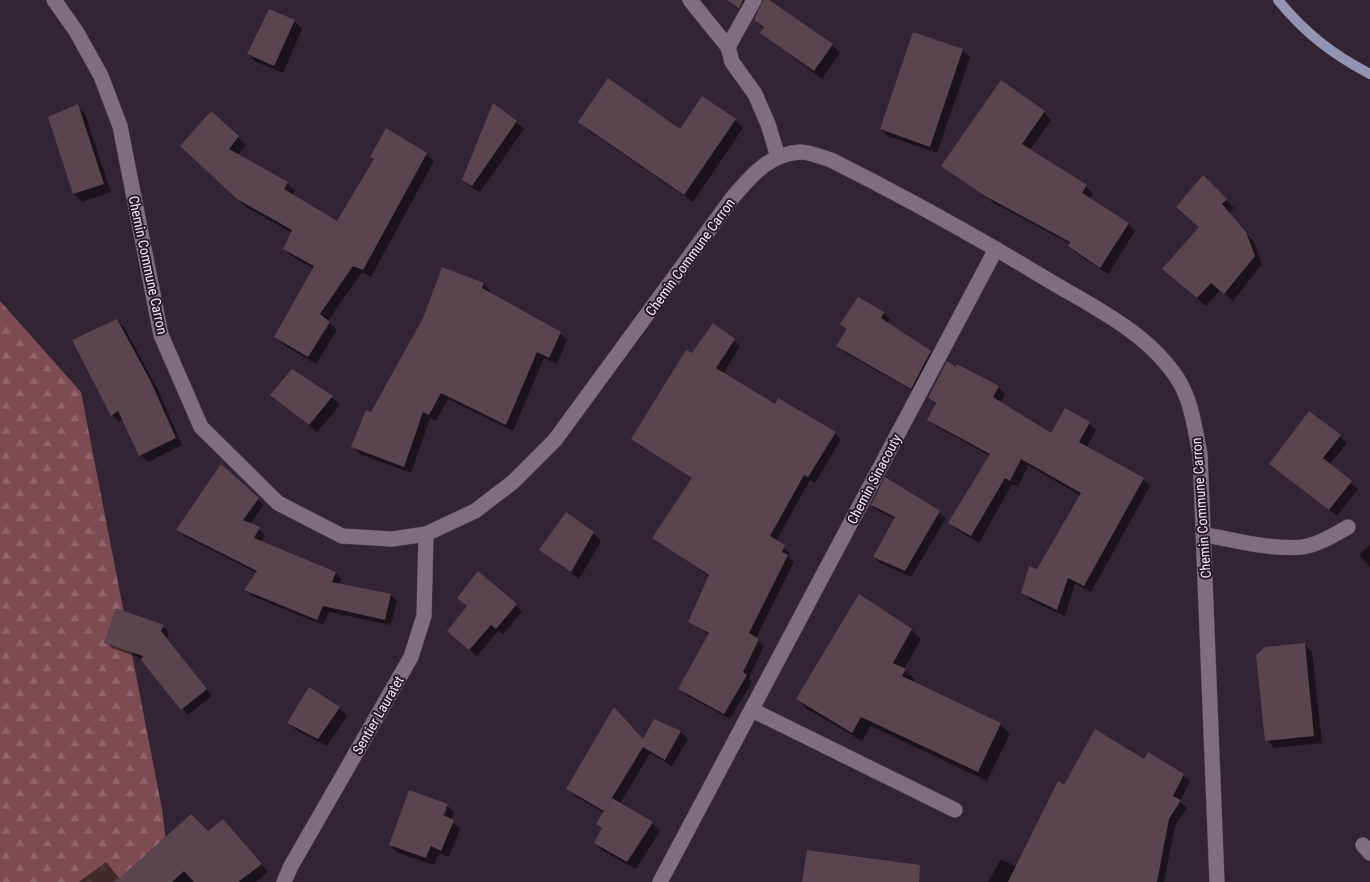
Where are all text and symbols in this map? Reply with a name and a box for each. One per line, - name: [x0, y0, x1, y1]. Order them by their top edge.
- street label: Chemin Commune Carron: [125, 194, 171, 336]
- street label: Chemin Commune Carron: [642, 195, 738, 319]
- street label: Chemin Sinacouty: [844, 431, 904, 527]
- street label: Chemin Commune Carron: [1188, 437, 1214, 579]
- street label: Sentier Lauratet: [349, 673, 407, 757]

